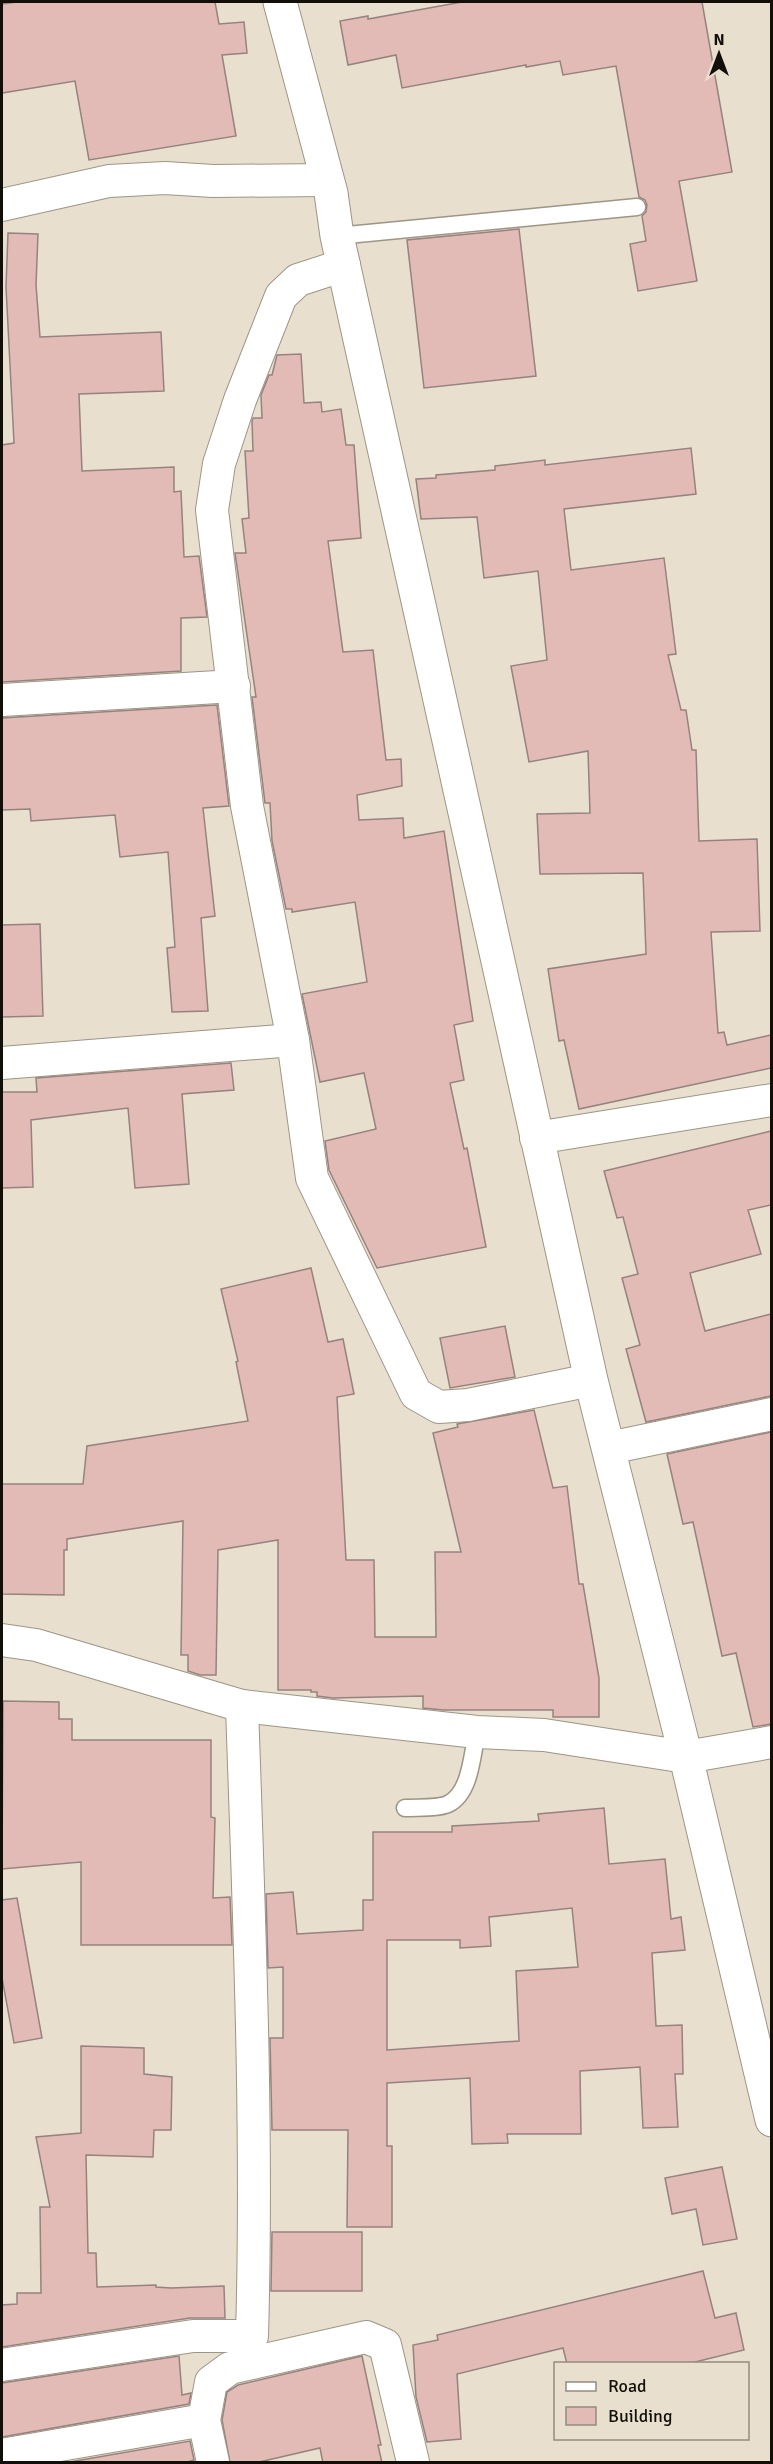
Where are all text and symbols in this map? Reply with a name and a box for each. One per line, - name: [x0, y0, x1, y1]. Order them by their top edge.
- north arrow: [689, 24, 749, 84]
- text: N: [713, 30, 725, 50]
- legend: [554, 2362, 749, 2440]
- text: Road: [608, 2375, 647, 2397]
- text: Building: [608, 2405, 672, 2427]

